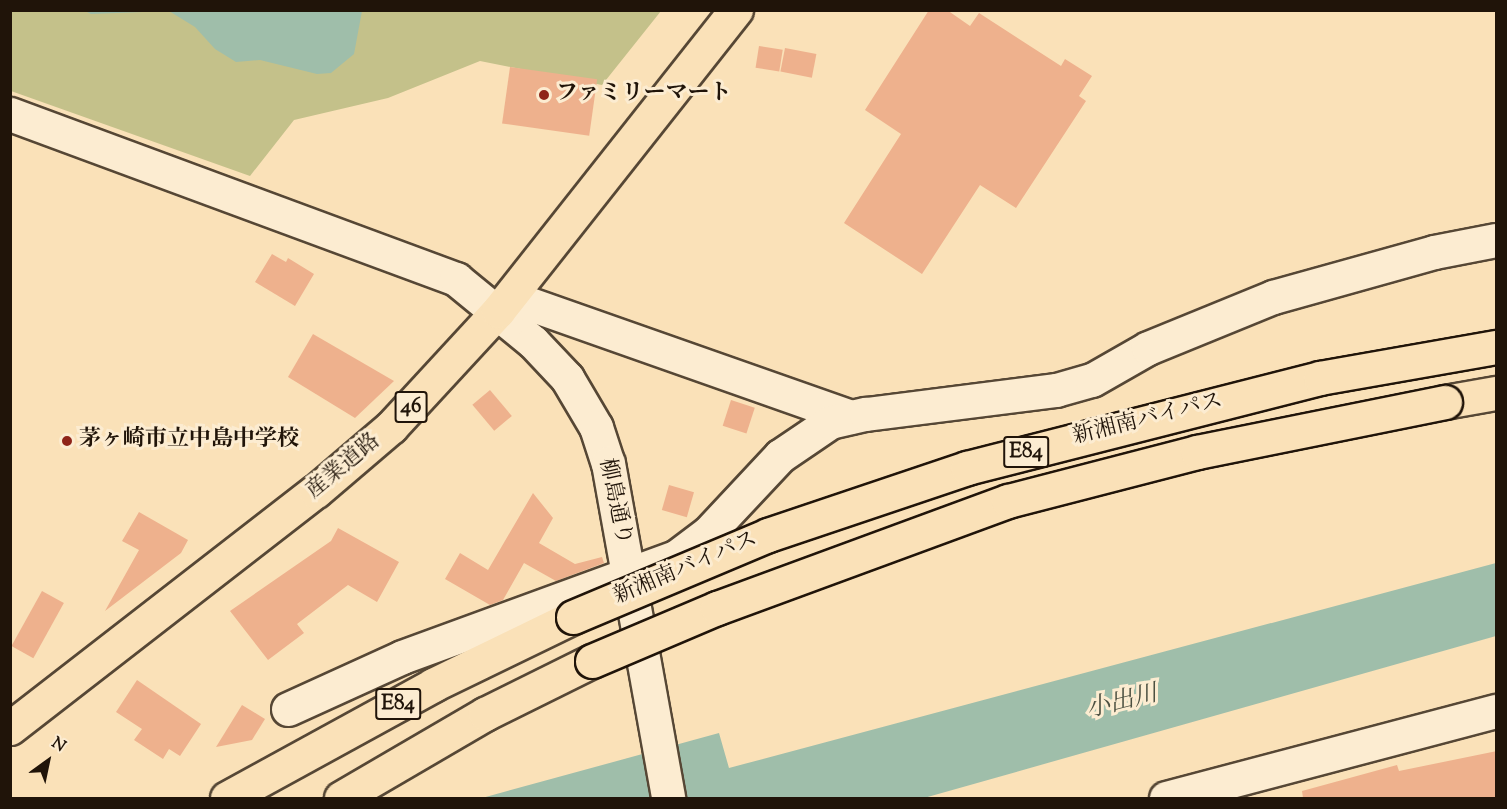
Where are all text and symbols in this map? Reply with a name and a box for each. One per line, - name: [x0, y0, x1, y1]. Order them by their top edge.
- place label: ファミリーマート: [556, 82, 732, 108]
- marker: ファミリーマート: [537, 88, 551, 102]
- road number: 46: [394, 389, 428, 425]
- street label: 新湘南バイパス: [1070, 389, 1226, 451]
- place label: 茅ヶ崎市立中島中学校: [79, 428, 299, 454]
- street label: 産業道路: [302, 429, 386, 505]
- marker: 茅ヶ崎市立中島中学校: [60, 434, 74, 448]
- road number: E84: [1002, 434, 1050, 470]
- street label: 柳島通り: [592, 456, 636, 548]
- street label: 新湘南バイパス: [610, 527, 762, 611]
- water label: 小出川: [1084, 680, 1160, 726]
- road number: E84: [374, 686, 422, 722]
- north arrow: [18, 731, 78, 791]
- text: N: [46, 732, 70, 759]

